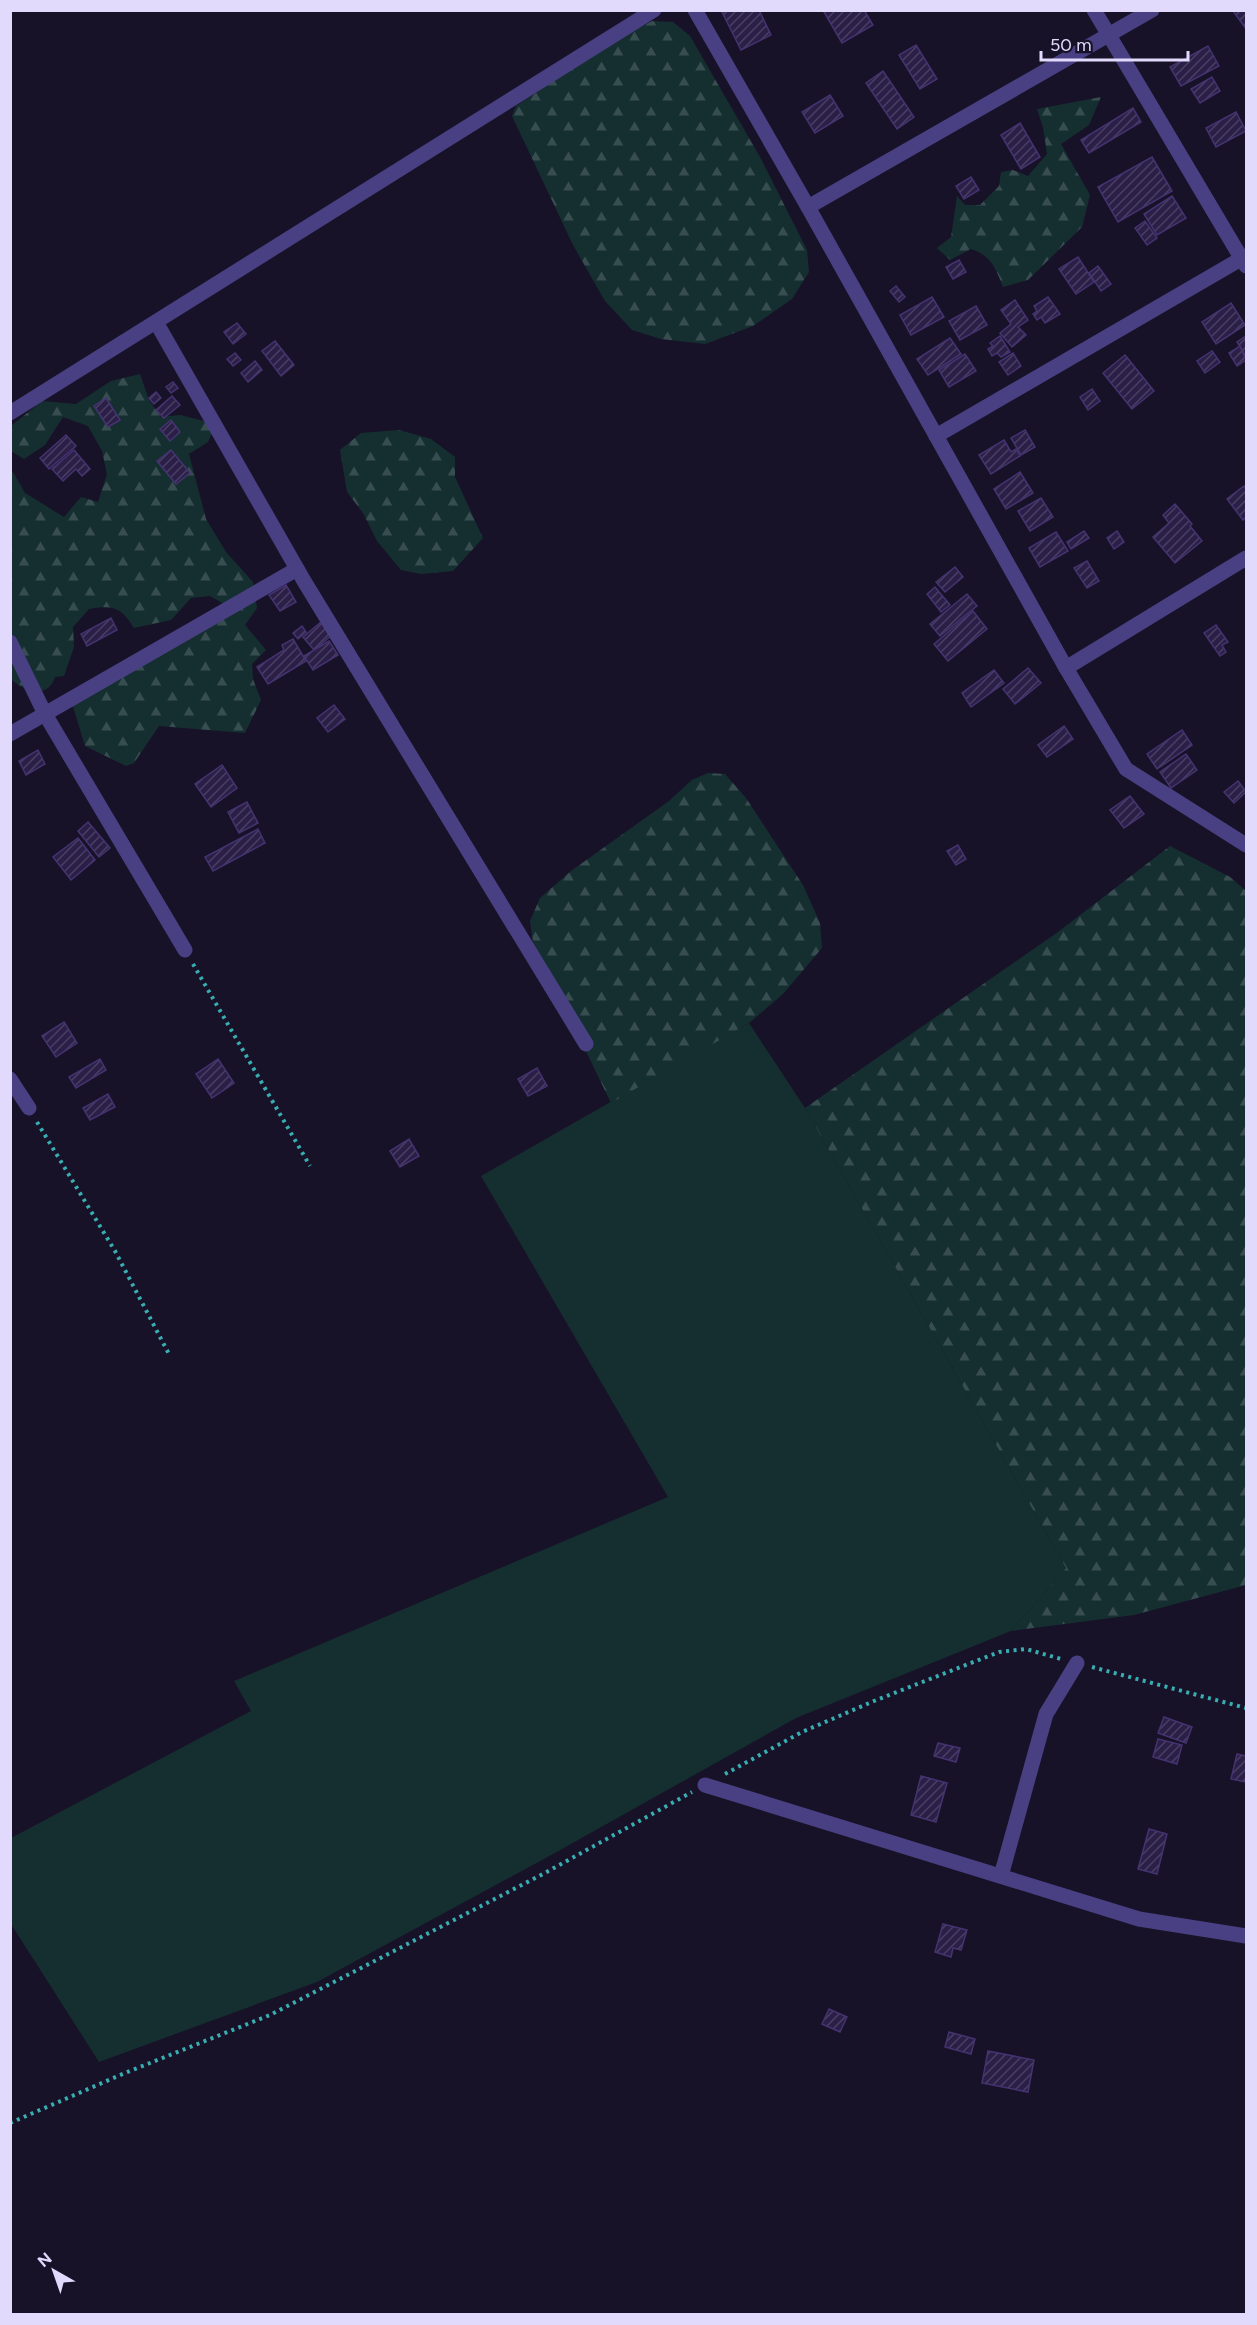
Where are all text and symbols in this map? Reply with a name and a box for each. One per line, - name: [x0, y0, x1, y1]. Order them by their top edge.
- scale bar: [1041, 24, 1188, 62]
- text: 50 m: [1050, 34, 1092, 56]
- north arrow: [24, 2241, 84, 2301]
- text: N: [34, 2249, 56, 2271]

